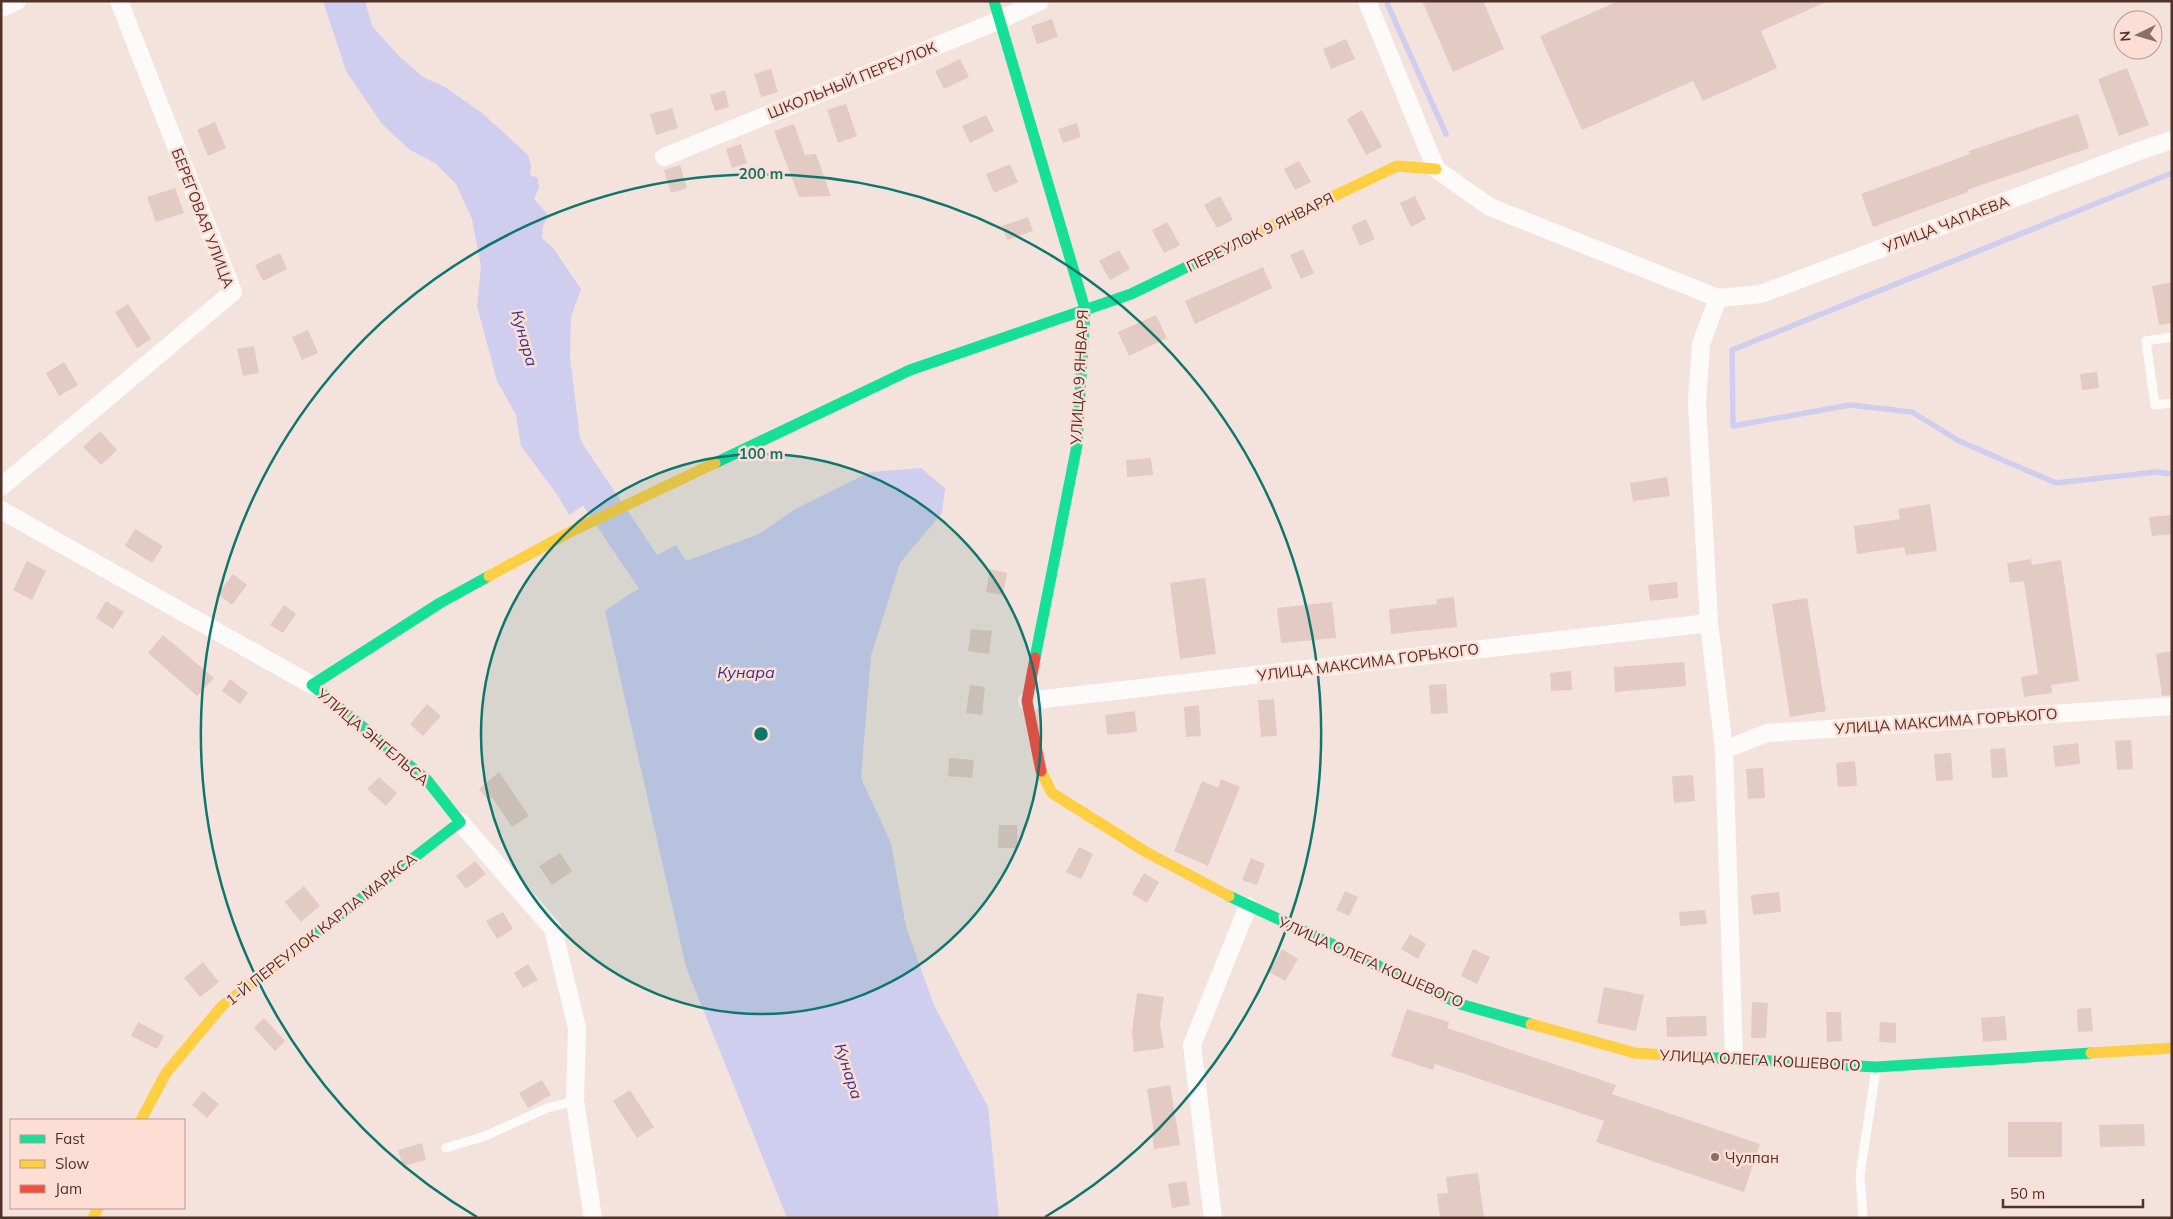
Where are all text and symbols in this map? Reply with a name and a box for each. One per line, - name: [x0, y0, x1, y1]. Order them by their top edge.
- north arrow: [2113, 10, 2163, 60]
- text: N: [2116, 30, 2134, 42]
- street label: ШКОЛЬНЫЙ ПЕРЕУЛОК: [765, 37, 939, 123]
- street label: БЕРЕГОВАЯ УЛИЦА: [168, 145, 238, 291]
- text: 200 m: [739, 164, 783, 183]
- street label: ПЕРЕУЛОК 9 ЯНВАРЯ: [1183, 188, 1337, 276]
- street label: УЛИЦА ЧАПАЕВА: [1879, 191, 2012, 257]
- water label: Кунара: [507, 308, 543, 369]
- street label: УЛИЦА 9 ЯНВАРЯ: [1066, 309, 1092, 446]
- text: 100 m: [739, 444, 783, 463]
- street label: УЛИЦА МАКСИМА ГОРЬКОГО: [1255, 639, 1480, 685]
- water label: Кунара: [717, 662, 775, 682]
- street label: УЛИЦА ЭНГЕЛЬСА: [312, 684, 433, 790]
- street label: УЛИЦА МАКСИМА ГОРЬКОГО: [1833, 704, 2058, 738]
- centre of rings: [752, 725, 770, 743]
- street label: 1-Й ПЕРЕУЛОК КАРЛА МАРКСА: [222, 849, 420, 1009]
- street label: УЛИЦА ОЛЕГА КОШЕВОГО: [1274, 912, 1467, 1012]
- water label: Кунара: [831, 1041, 867, 1102]
- street label: УЛИЦА ОЛЕГА КОШЕВОГО: [1658, 1045, 1861, 1075]
- legend: [10, 1119, 185, 1209]
- text: Fast: [55, 1129, 85, 1148]
- place label: Чулпан: [1725, 1148, 1779, 1167]
- marker: Чулпан: [1709, 1151, 1721, 1163]
- text: Slow: [55, 1154, 89, 1173]
- scale bar: [2003, 1176, 2143, 1208]
- text: Jam: [55, 1179, 82, 1198]
- text: 50 m: [2010, 1184, 2045, 1203]

